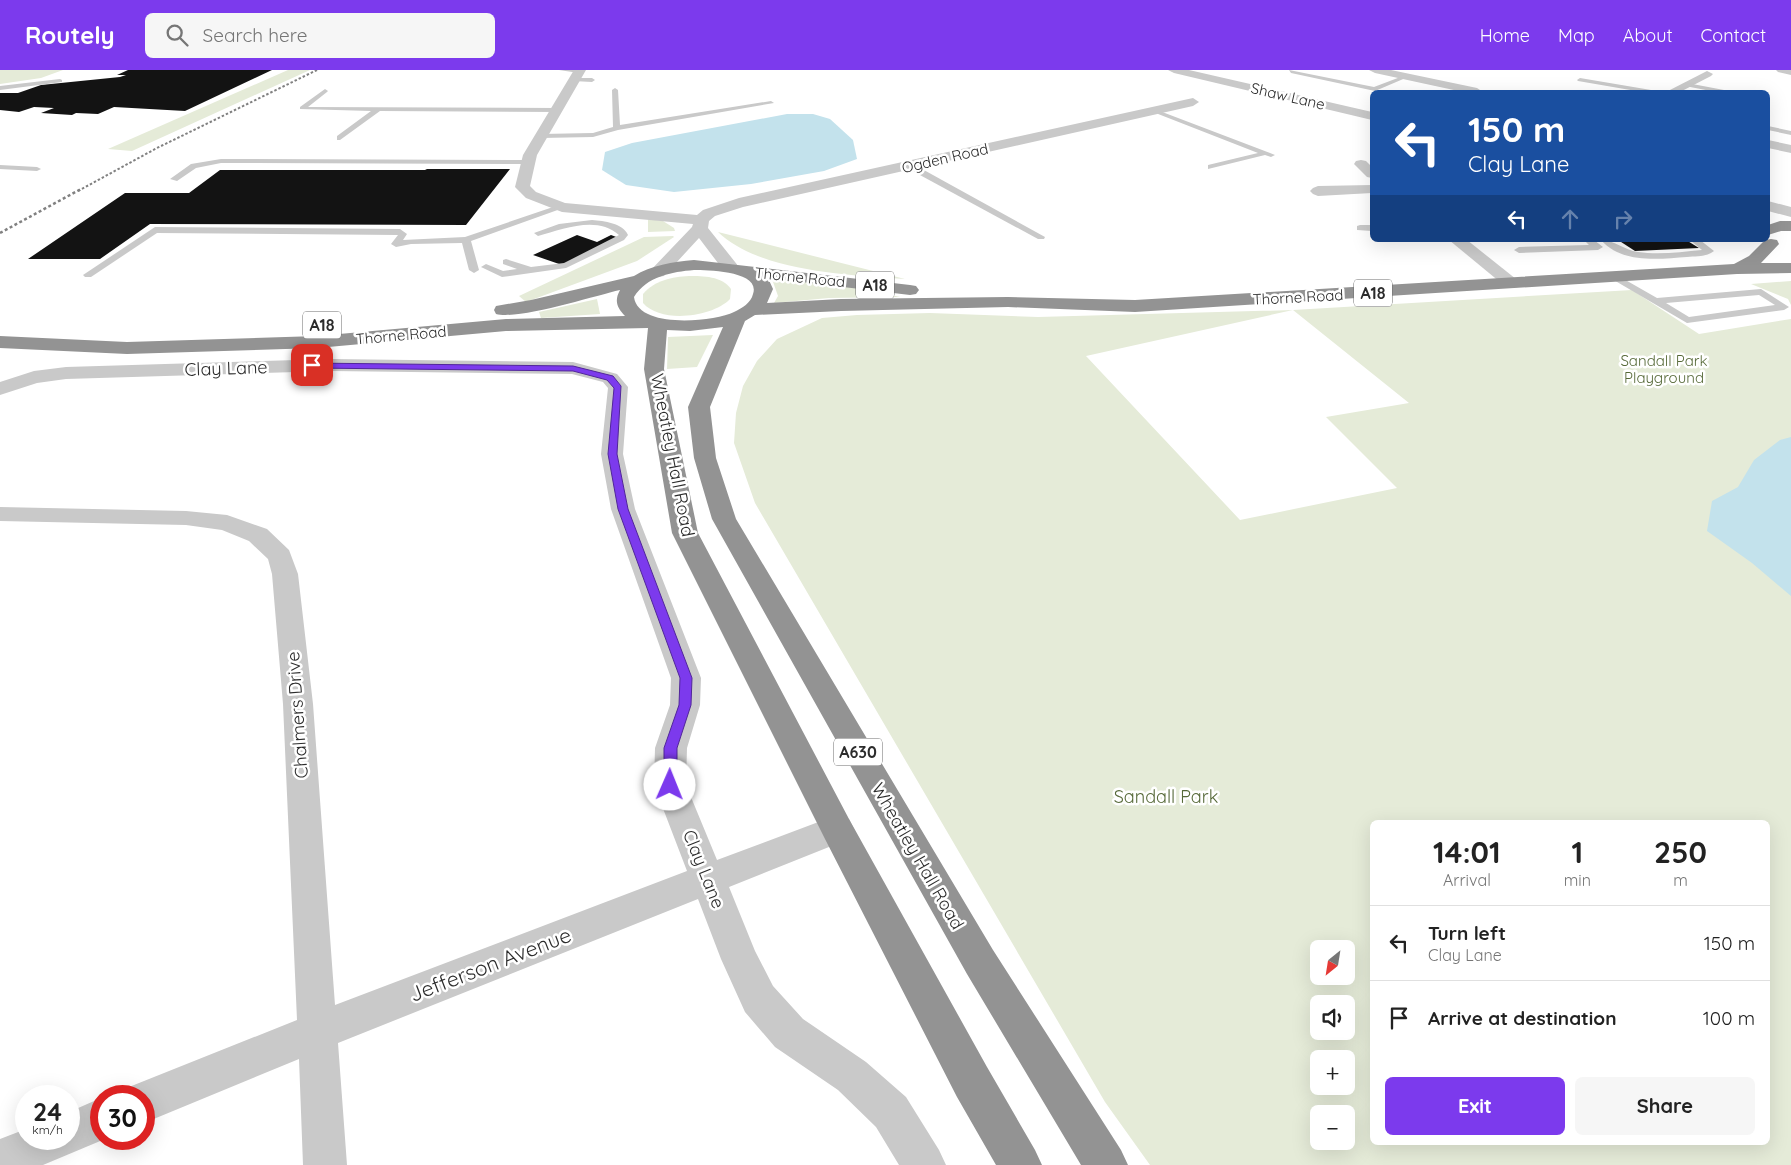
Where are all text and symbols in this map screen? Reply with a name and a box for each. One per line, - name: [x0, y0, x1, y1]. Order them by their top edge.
- search box: [145, 13, 495, 58]
- text: Routely: [25, 20, 115, 50]
- icon: search: [163, 21, 191, 49]
- text: Search here: [203, 23, 307, 47]
- text: Home: [1480, 24, 1530, 47]
- text: Map: [1558, 24, 1595, 47]
- text: About: [1623, 24, 1673, 47]
- text: Contact: [1701, 24, 1766, 47]
- street label: Shaw Lane: [1249, 78, 1327, 114]
- text: 150 m: [1468, 107, 1565, 151]
- icon: left: [1385, 110, 1450, 175]
- street label: Ogden Road: [900, 139, 990, 177]
- text: Clay Lane: [1468, 150, 1569, 178]
- icon: left: [1503, 205, 1531, 233]
- icon: ahead: [1556, 205, 1584, 233]
- icon: right: [1609, 205, 1637, 233]
- street label: Thorne Road: [754, 263, 846, 291]
- road number: A18: [856, 272, 894, 298]
- road number: A18: [1354, 280, 1392, 307]
- street label: Thorne Road: [1252, 285, 1344, 309]
- road number: A18: [303, 312, 341, 338]
- street label: Thorne Road: [355, 322, 447, 348]
- pin: [291, 344, 333, 386]
- icon: arrive: [298, 351, 326, 379]
- park label: Sandall Park Playground: [1620, 351, 1708, 387]
- street label: Clay Lane: [184, 355, 268, 381]
- street label: Wheatley Hall Road: [646, 371, 700, 539]
- street label: Chalmers Drive: [281, 651, 313, 779]
- road number: A630: [834, 739, 882, 766]
- position arrow: [643, 758, 695, 810]
- street label: Wheatley Hall Road: [867, 778, 969, 934]
- park label: Sandall Park: [1114, 785, 1218, 808]
- street label: Clay Lane: [678, 826, 730, 912]
- text: 14:01: [1433, 833, 1501, 871]
- text: 1: [1572, 833, 1583, 871]
- text: 250: [1654, 833, 1707, 871]
- text: Arrival: [1443, 870, 1491, 890]
- text: min: [1564, 870, 1591, 890]
- text: m: [1673, 870, 1688, 890]
- street label: Jefferson Avenue: [405, 921, 575, 1007]
- text: Turn left: [1428, 921, 1506, 945]
- icon: left: [1385, 929, 1413, 957]
- text: 150 m: [1704, 931, 1755, 955]
- north arrow: [1310, 940, 1355, 985]
- map controls: [1310, 940, 1355, 1150]
- text: Clay Lane: [1428, 945, 1502, 965]
- button: sound: [1310, 995, 1355, 1040]
- icon: arrive: [1385, 1004, 1413, 1032]
- text: Arrive at destination: [1428, 1006, 1617, 1030]
- text: 100 m: [1703, 1006, 1755, 1030]
- button: +: [1310, 1050, 1355, 1095]
- button: Exit: [1385, 1077, 1565, 1135]
- button: Share: [1575, 1077, 1755, 1135]
- speed limit sign: 30: [90, 1085, 155, 1150]
- text: 24: [33, 1096, 62, 1127]
- button: −: [1310, 1105, 1355, 1150]
- text: km/h: [32, 1122, 63, 1137]

